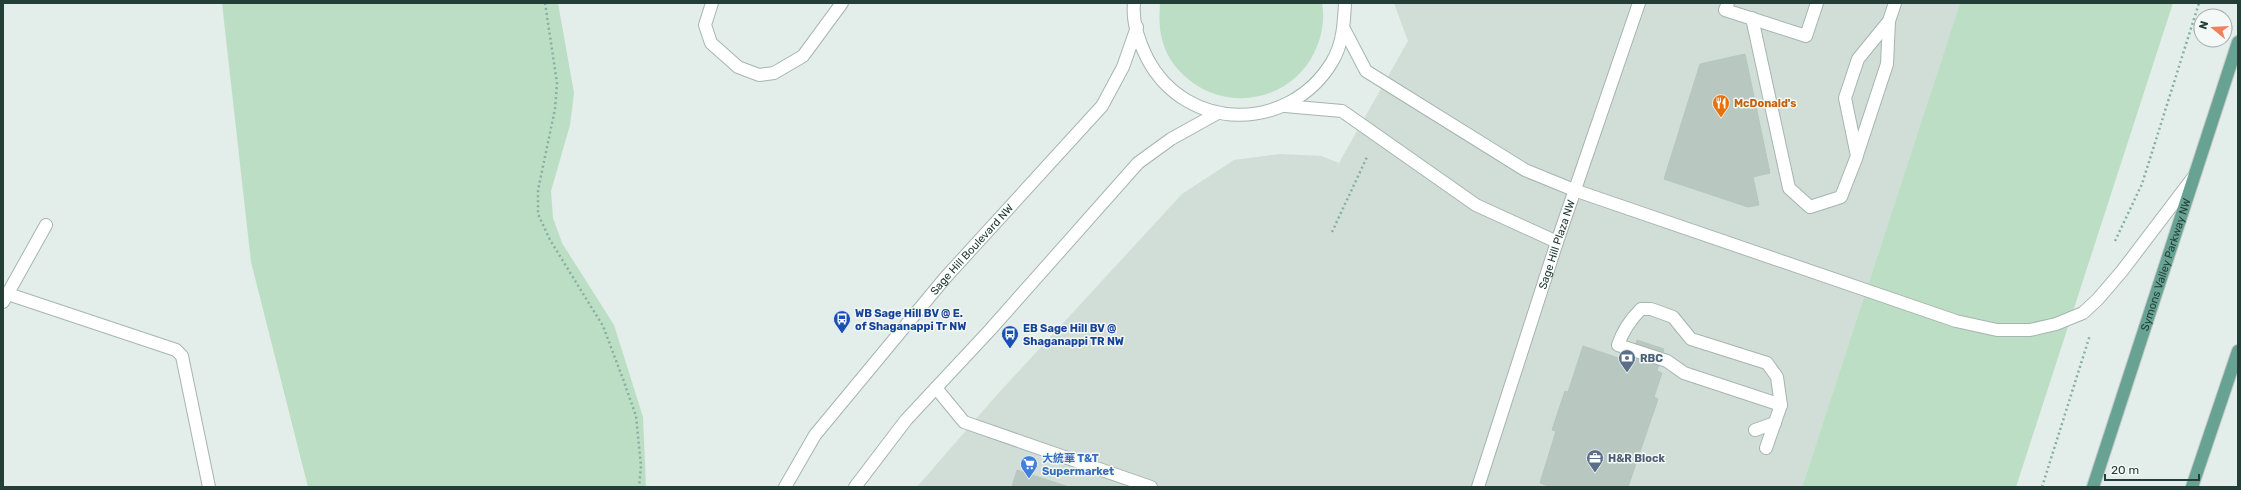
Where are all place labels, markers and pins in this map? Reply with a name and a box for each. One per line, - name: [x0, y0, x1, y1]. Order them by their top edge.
- restaurant icon: McDonald's: [1711, 93, 1731, 118]
- place label: McDonald's: [1734, 97, 1796, 110]
- place label: WB Sage Hill BV @ E. of Shaganappi Tr NW: [855, 307, 966, 333]
- bus stop icon: WB Sage Hill BV @ E. of Shaganappi Tr NW: [832, 309, 852, 334]
- place label: EB Sage Hill BV @ Shaganappi TR NW: [1023, 322, 1124, 348]
- bus stop icon: EB Sage Hill BV @ Shaganappi TR NW: [1000, 324, 1020, 349]
- bank icon: RBC: [1617, 348, 1637, 373]
- place label: RBC: [1640, 352, 1663, 365]
- office icon: H&R Block: [1585, 448, 1605, 473]
- place label: 大統華 T&T Supermarket: [1042, 452, 1114, 478]
- place label: H&R Block: [1608, 452, 1665, 465]
- supermarket icon: 大統華 T&T Supermarket: [1019, 454, 1039, 479]

